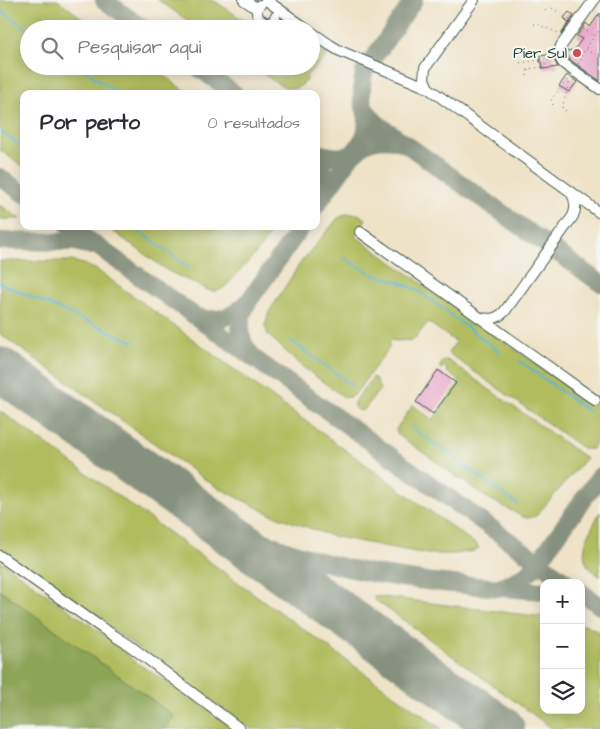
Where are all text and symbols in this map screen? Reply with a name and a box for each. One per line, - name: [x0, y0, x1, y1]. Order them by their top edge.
- search box: [20, 20, 320, 75]
- icon: search: [38, 34, 66, 62]
- text: Pesquisar aqui: [78, 34, 201, 61]
- place label: Píer Sul: [513, 43, 567, 64]
- marker: Píer Sul: [571, 47, 583, 59]
- text: Por perto: [40, 108, 140, 137]
- text: 0 resultados: [208, 112, 300, 134]
- map controls: [540, 579, 585, 714]
- button: +: [540, 579, 585, 624]
- button: −: [540, 624, 585, 669]
- button: layers: [540, 669, 585, 714]

